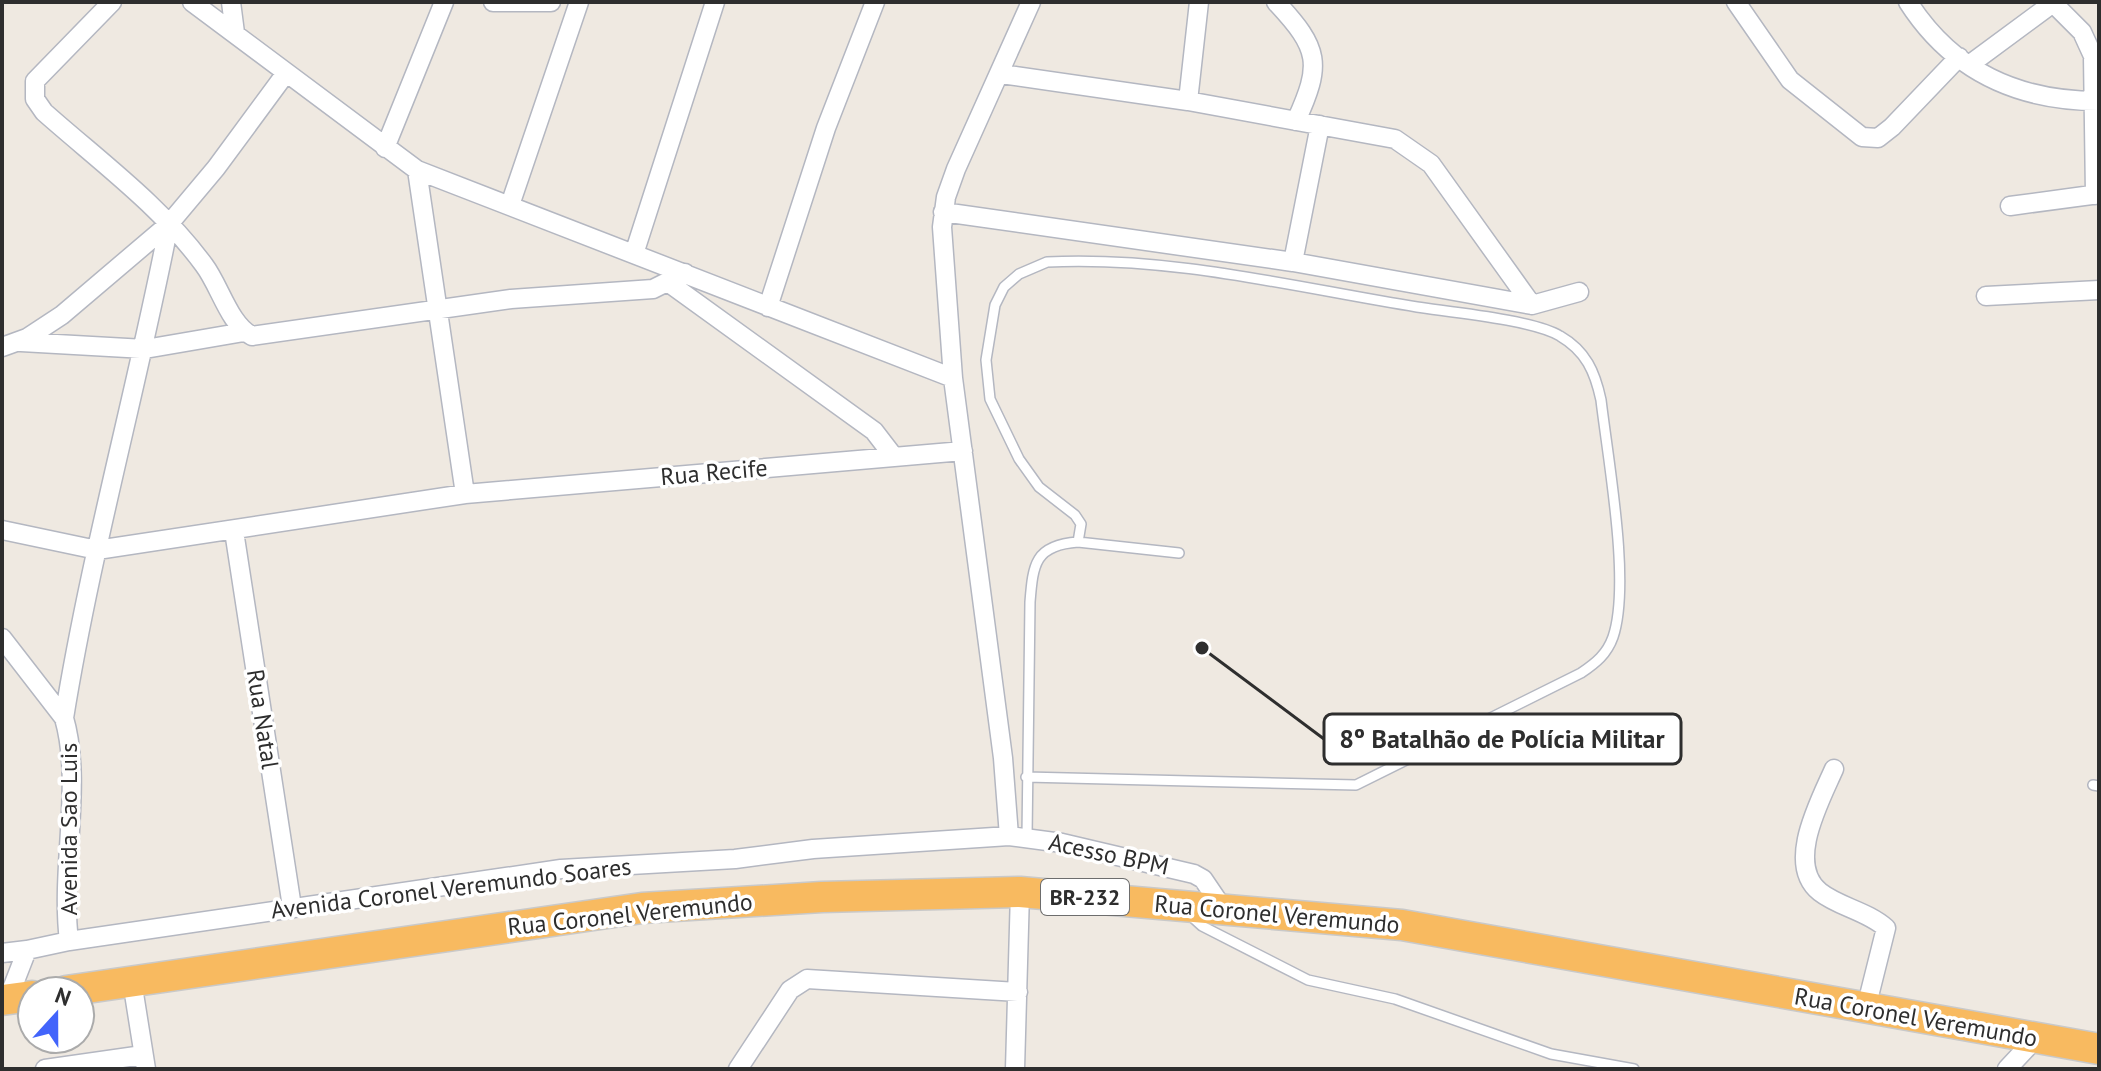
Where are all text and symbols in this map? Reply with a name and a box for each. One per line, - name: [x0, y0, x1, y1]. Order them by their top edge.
- street label: Rua Recife: [659, 452, 769, 492]
- street label: Rua Natal: [240, 667, 286, 771]
- callout: 8º Batalhão de Polícia Militar: [1324, 714, 1681, 764]
- text: 8º Batalhão de Polícia Militar: [1339, 722, 1666, 755]
- street label: Avenida Sao Luis: [53, 743, 84, 915]
- street label: Acesso BPM: [1046, 826, 1172, 882]
- street label: Avenida Coronel Veremundo Soares: [269, 851, 633, 925]
- road number: BR-232: [1041, 879, 1129, 915]
- street label: Rua Coronel Veremundo: [506, 886, 754, 942]
- street label: Rua Coronel Veremundo: [1153, 888, 1401, 940]
- north arrow: [16, 975, 96, 1055]
- street label: Rua Coronel Veremundo: [1792, 980, 2040, 1054]
- text: N: [51, 981, 75, 1012]

